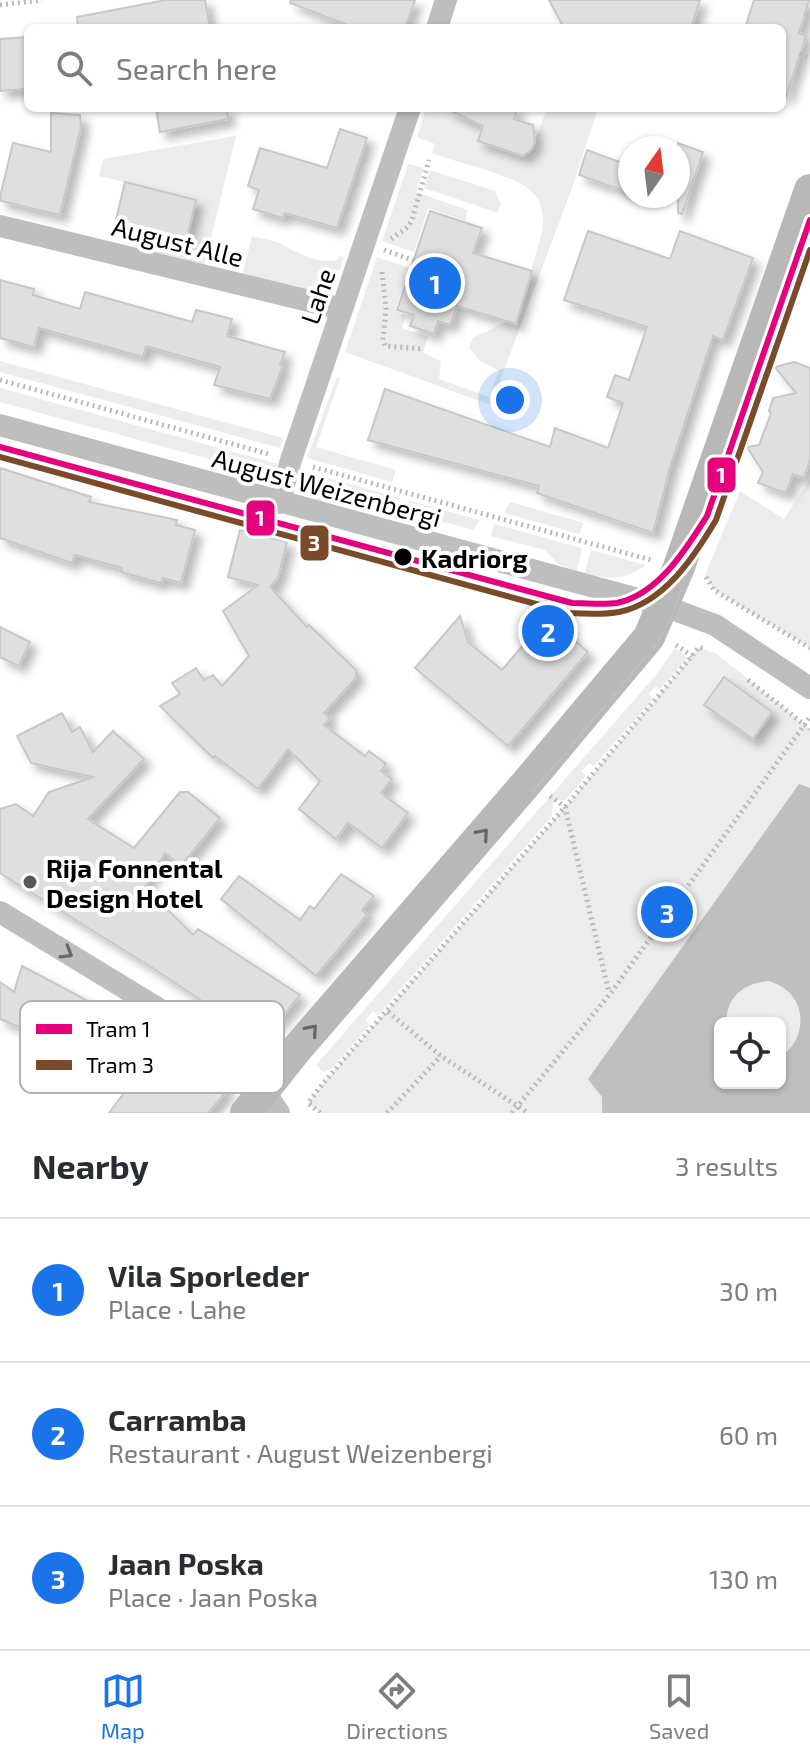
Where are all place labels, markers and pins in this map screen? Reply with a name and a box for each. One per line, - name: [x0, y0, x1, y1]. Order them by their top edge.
- pin: 1: [409, 253, 461, 313]
- place label: Kadriorg: [421, 542, 528, 573]
- marker: Kadriorg: [392, 546, 414, 568]
- pin: 2: [522, 601, 574, 661]
- place label: Rija Fonnental Design Hotel: [46, 852, 223, 913]
- marker: Rija Fonnental Design Hotel: [21, 873, 39, 891]
- pin: 3: [641, 882, 693, 942]

